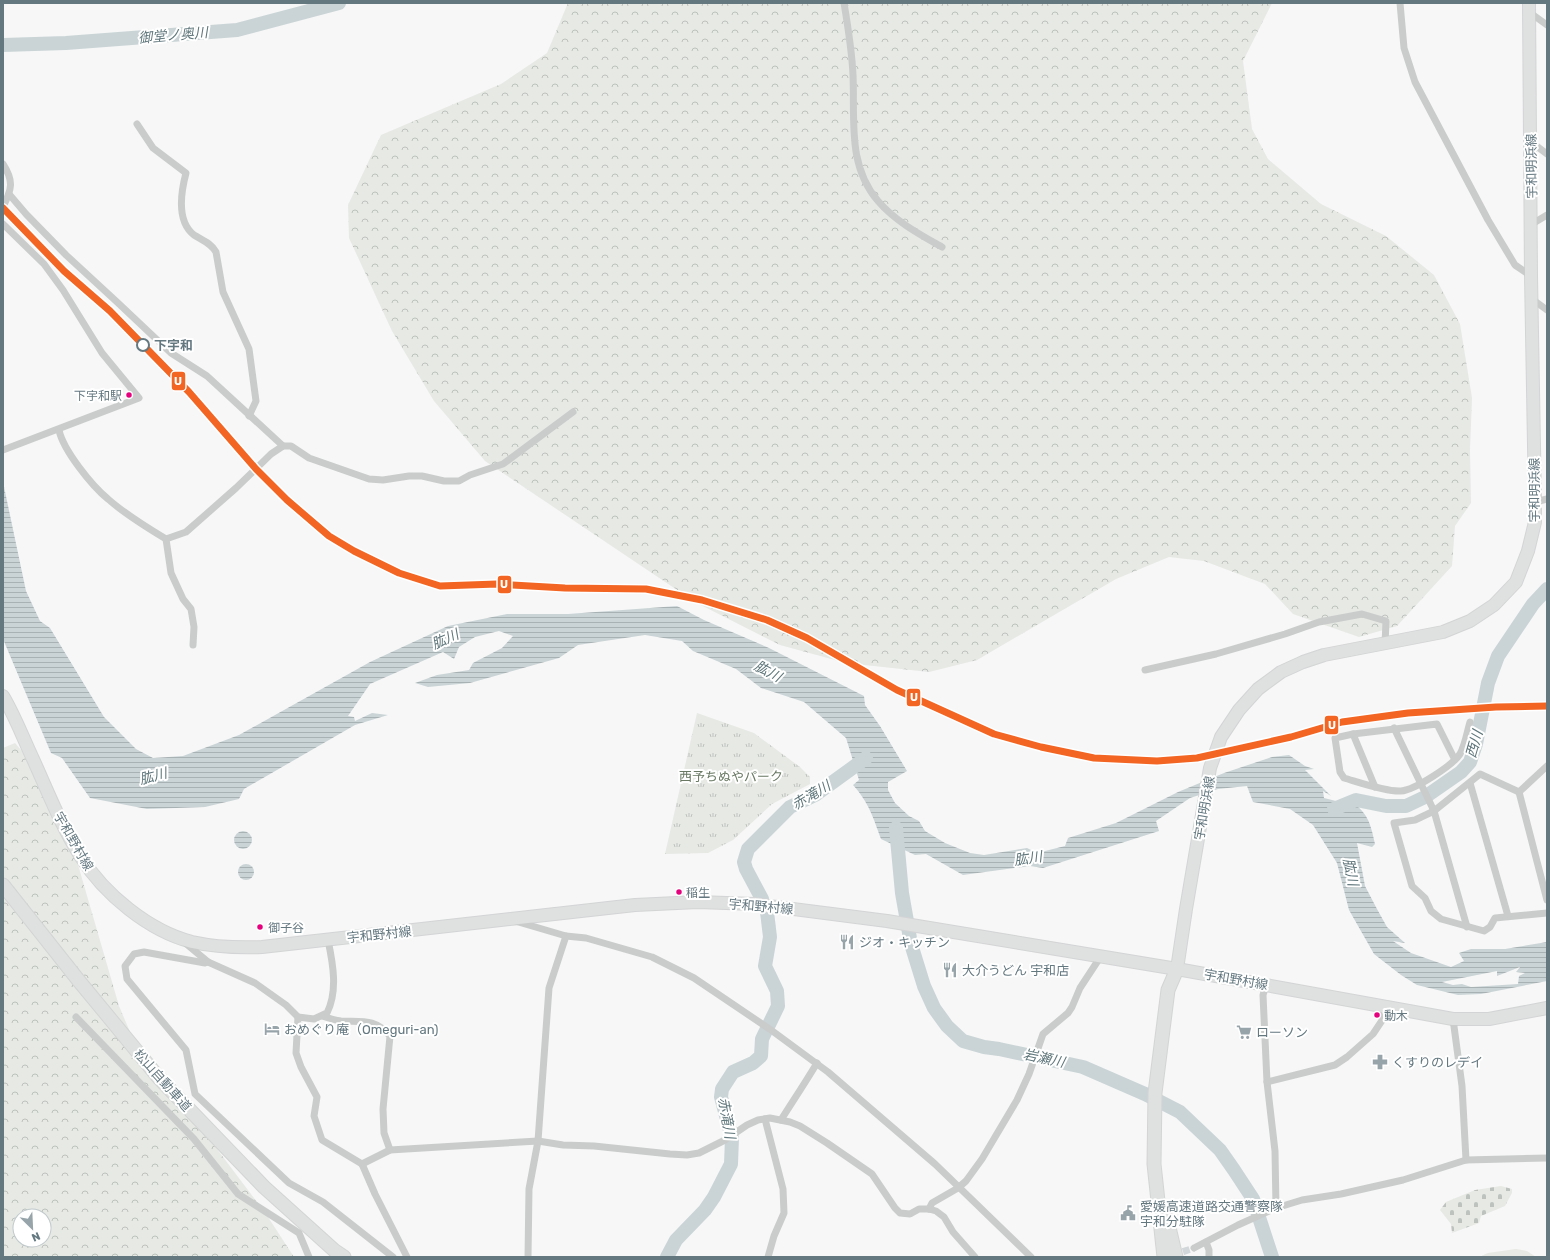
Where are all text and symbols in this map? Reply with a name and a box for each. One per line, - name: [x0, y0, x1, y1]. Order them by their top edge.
- water label: 御堂ノ奥川: [137, 24, 211, 47]
- street label: 宇和明浜線: [1523, 133, 1540, 199]
- marker: 下宇和: [136, 338, 150, 352]
- place label: 下宇和: [154, 338, 193, 353]
- line badge: U: [171, 371, 186, 391]
- text: U: [174, 375, 182, 388]
- place label: 下宇和駅: [74, 389, 122, 403]
- marker: 下宇和駅: [124, 390, 134, 400]
- street label: 宇和明浜線: [1527, 457, 1542, 523]
- line badge: U: [497, 575, 512, 594]
- text: U: [500, 578, 508, 591]
- water label: 肱川: [429, 625, 463, 653]
- water label: 肱川: [751, 657, 786, 686]
- line badge: U: [906, 688, 921, 707]
- text: U: [910, 691, 918, 704]
- line badge: U: [1324, 715, 1339, 735]
- text: U: [1328, 719, 1336, 732]
- water label: 西川: [1462, 726, 1487, 760]
- water label: 肱川: [137, 764, 171, 788]
- park label: 西予ちぬやパーク: [679, 769, 783, 784]
- street label: 宇和明浜線: [1191, 775, 1218, 841]
- water label: 赤滝川: [789, 776, 835, 814]
- street label: 宇和野村線: [51, 809, 96, 873]
- water label: 肱川: [1013, 848, 1045, 869]
- water label: 肱川: [1339, 857, 1362, 890]
- place label: 稲生: [686, 886, 710, 900]
- marker: 稲生: [674, 887, 684, 897]
- street label: 宇和野村線: [728, 896, 794, 917]
- place label: 御子谷: [268, 921, 304, 935]
- marker: 御子谷: [255, 922, 265, 932]
- street label: 宇和野村線: [346, 924, 412, 945]
- restaurant icon: ジオ・キッチン: [838, 933, 856, 951]
- place label: ジオ・キッチン: [859, 935, 950, 950]
- restaurant icon: 大介うどん 宇和店: [941, 961, 959, 979]
- place label: 大介うどん 宇和店: [962, 963, 1069, 978]
- street label: 宇和野村線: [1203, 966, 1269, 993]
- place label: 動木: [1384, 1009, 1408, 1023]
- marker: 動木: [1372, 1010, 1382, 1020]
- hotel icon: おめぐり庵（Omeguri-an): [263, 1020, 281, 1038]
- place label: おめぐり庵（Omeguri-an): [284, 1022, 438, 1038]
- supermarket icon: ローソン: [1235, 1023, 1253, 1041]
- place label: ローソン: [1256, 1025, 1308, 1040]
- street label: 松山自動車道: [131, 1046, 194, 1114]
- water label: 岩瀬川: [1022, 1046, 1068, 1072]
- pharmacy icon: くすりのレデイ: [1371, 1053, 1389, 1071]
- place label: くすりのレデイ: [1392, 1055, 1483, 1070]
- water label: 赤滝川: [714, 1096, 739, 1142]
- place label: 愛媛高速道路交通警察隊 宇和分駐隊: [1140, 1199, 1283, 1229]
- public building icon: 愛媛高速道路交通警察隊 宇和分駐隊: [1119, 1204, 1137, 1222]
- north arrow: [12, 1208, 52, 1248]
- text: N: [30, 1229, 42, 1244]

